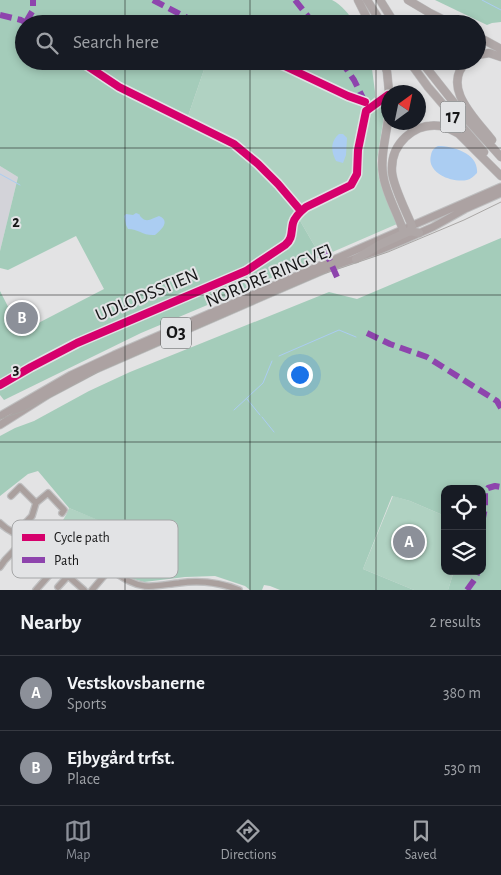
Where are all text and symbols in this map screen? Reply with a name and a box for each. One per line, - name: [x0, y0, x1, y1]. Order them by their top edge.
- search box: [15, 15, 486, 70]
- icon: search: [33, 29, 61, 57]
- text: Search here: [73, 33, 159, 52]
- north arrow: [381, 85, 426, 130]
- road number: 17: [440, 101, 466, 132]
- text: 2: [12, 214, 20, 230]
- street label: NORDRE RINGVEJ: [203, 241, 335, 311]
- street label: UDLODSSTIEN: [93, 265, 201, 325]
- pin: B: [6, 299, 38, 337]
- road number: O3: [161, 317, 191, 348]
- text: 3: [13, 361, 20, 377]
- your location: [287, 362, 313, 388]
- map controls: [441, 485, 486, 575]
- button: locate: [441, 485, 486, 530]
- legend: [12, 520, 178, 578]
- pin: A: [393, 523, 425, 561]
- button: layers: [441, 530, 486, 575]
- text: Cycle path: [54, 531, 110, 545]
- text: Path: [54, 554, 79, 568]
- text: Nearby: [20, 612, 81, 633]
- text: 2 results: [429, 614, 481, 630]
- text: Vestskovsbanerne: [67, 674, 205, 693]
- text: A: [31, 685, 41, 701]
- text: 380 m: [443, 685, 481, 701]
- text: Sports: [67, 696, 107, 712]
- text: Ejbygård trfst.: [67, 749, 175, 768]
- text: B: [31, 760, 41, 776]
- text: 530 m: [444, 760, 481, 776]
- text: Place: [67, 771, 100, 787]
- tab: Map: [64, 817, 92, 864]
- tab: Directions: [221, 817, 276, 864]
- tab: Saved: [405, 817, 437, 864]

